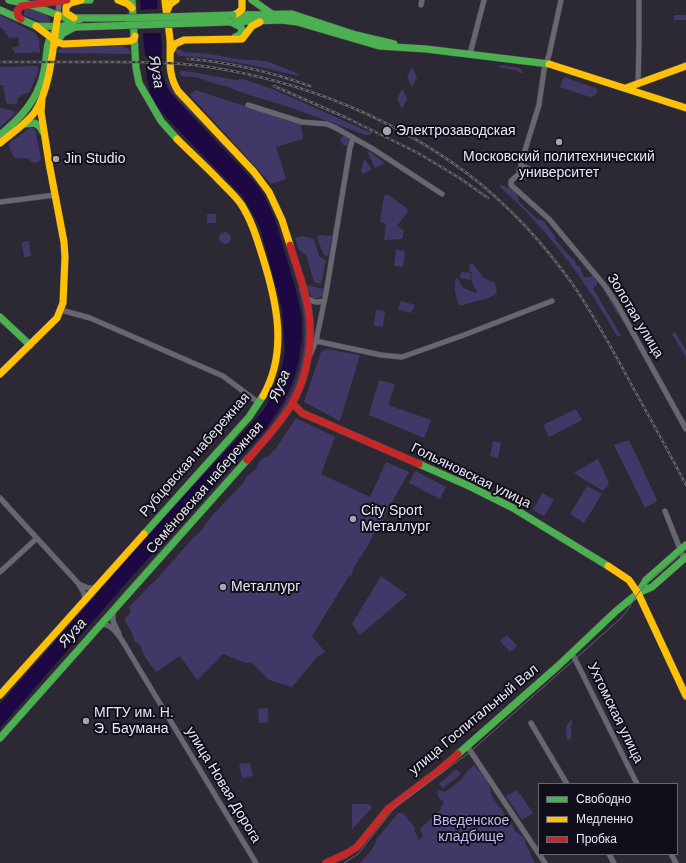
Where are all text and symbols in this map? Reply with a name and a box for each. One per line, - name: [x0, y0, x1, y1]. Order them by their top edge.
- water label: Яуза: [144, 54, 168, 90]
- place label: Электрозаводская: [396, 123, 516, 139]
- marker: Электрозаводская: [381, 125, 393, 137]
- marker: Московский политехнический университет: [554, 137, 564, 147]
- place label: Московский политехнический университет: [463, 149, 655, 182]
- place label: Jin Studio: [64, 151, 125, 167]
- marker: Jin Studio: [51, 154, 61, 164]
- street label: Золотая улица: [603, 271, 667, 361]
- water label: Яуза: [265, 367, 295, 405]
- street label: Рубцовская набережная: [136, 389, 254, 521]
- street label: Семёновская набережная: [143, 418, 267, 558]
- street label: Гольяновская улица: [408, 440, 534, 512]
- place label: City Sport Металлург: [361, 503, 430, 536]
- marker: City Sport Металлург: [348, 514, 358, 524]
- place label: Металлург: [231, 579, 300, 595]
- marker: Металлург: [218, 582, 228, 592]
- water label: Яуза: [55, 615, 91, 651]
- street label: Ухтомская улица: [583, 660, 647, 766]
- street label: улица Госпитальный Вал: [406, 661, 542, 779]
- place label: МГТУ им. Н. Э. Баумана: [94, 705, 174, 738]
- marker: МГТУ им. Н. Э. Баумана: [81, 716, 91, 726]
- street label: улица Новая Дорога: [182, 724, 264, 846]
- legend: [538, 783, 678, 855]
- text: Свободно: [576, 792, 631, 806]
- text: Медленно: [576, 812, 633, 826]
- park label: Введенское кладбище: [433, 813, 509, 846]
- text: Пробка: [576, 832, 617, 846]

